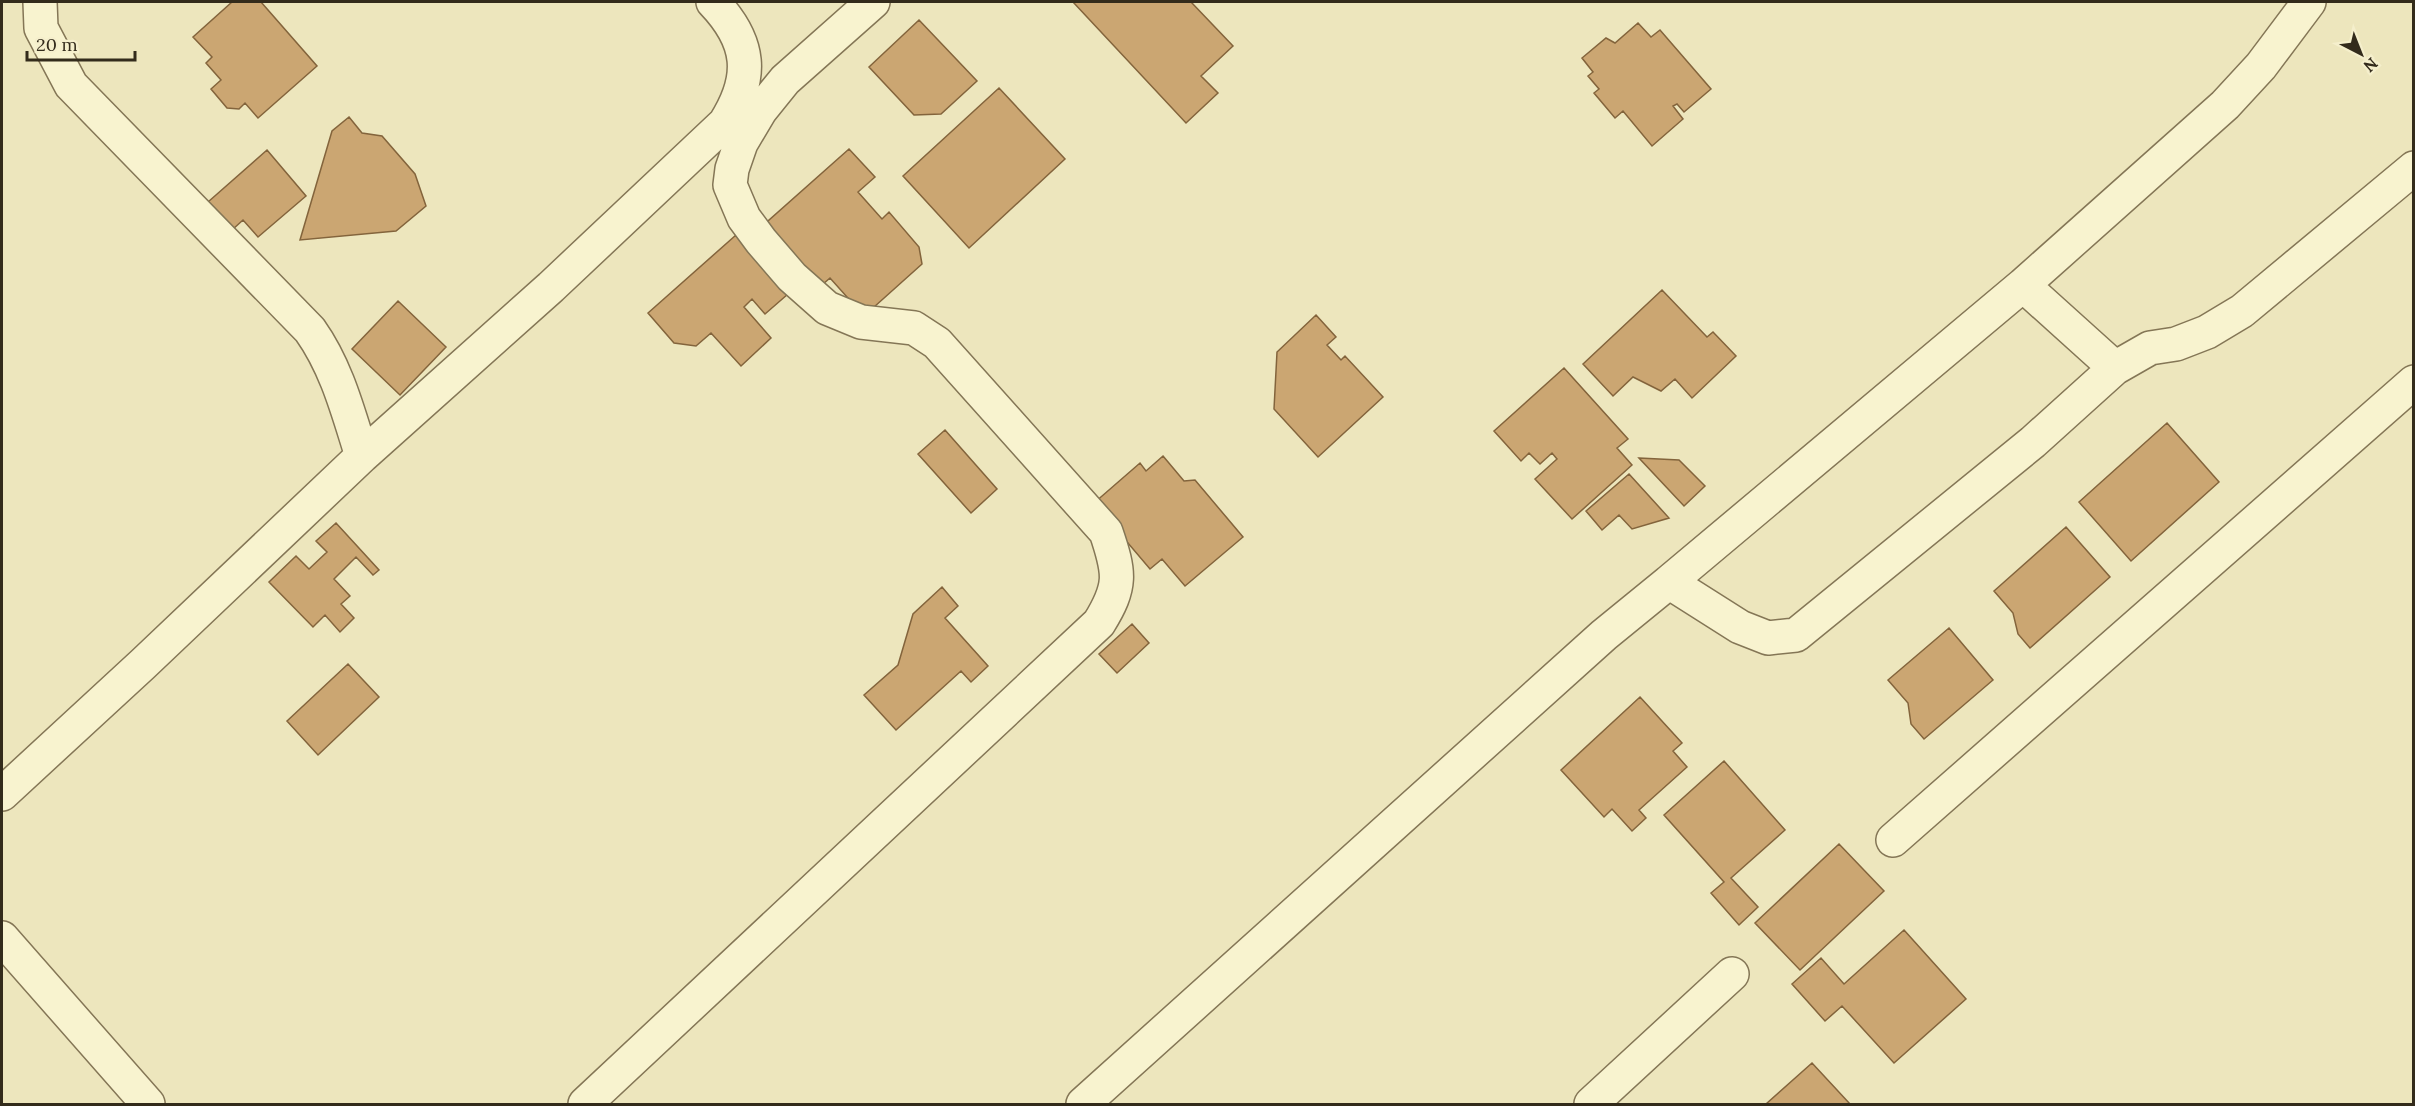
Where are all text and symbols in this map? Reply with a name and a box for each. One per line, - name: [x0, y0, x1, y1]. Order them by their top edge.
- scale bar: [27, 24, 135, 62]
- north arrow: [2331, 24, 2391, 84]
- text: 20 m: [36, 33, 78, 56]
- text: N: [2360, 54, 2382, 77]

